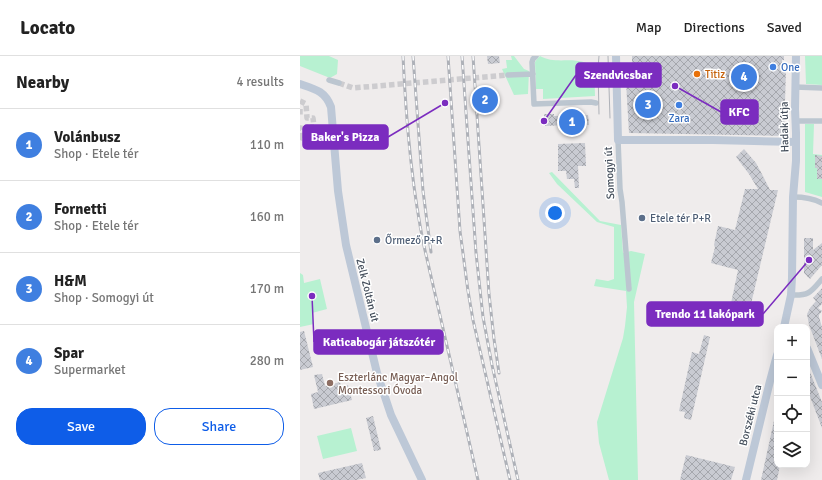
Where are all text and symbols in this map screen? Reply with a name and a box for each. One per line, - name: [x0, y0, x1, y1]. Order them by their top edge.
- text: Locato: [20, 16, 75, 40]
- text: Map: [636, 19, 662, 36]
- text: Directions: [684, 19, 745, 36]
- text: Saved: [767, 19, 802, 36]
- place label: One: [781, 61, 800, 74]
- pin: 4: [731, 62, 757, 92]
- marker: One: [768, 62, 778, 72]
- callout: Szendvicsbar: [576, 63, 661, 87]
- text: Szendvicsbar: [584, 68, 652, 83]
- place label: Titiz: [705, 68, 725, 81]
- marker: Titiz: [692, 69, 702, 79]
- text: Nearby: [16, 72, 69, 93]
- text: 4 results: [236, 74, 284, 90]
- pin: 2: [472, 85, 498, 115]
- pin: 3: [635, 90, 661, 120]
- marker: Zara: [674, 100, 684, 110]
- callout: KFC: [721, 100, 758, 124]
- street label: Hadak útja: [778, 101, 791, 153]
- text: KFC: [728, 105, 750, 120]
- pin: 1: [559, 107, 585, 137]
- place label: Zara: [668, 112, 690, 125]
- callout: Baker's Pizza: [303, 125, 388, 149]
- text: Volánbusz: [54, 128, 121, 146]
- text: Baker's Pizza: [311, 130, 379, 145]
- text: 1: [25, 137, 33, 153]
- text: 110 m: [250, 137, 284, 153]
- text: Shop · Etele tér: [54, 146, 139, 162]
- street label: Somogyi út: [602, 146, 617, 200]
- text: Fornetti: [54, 200, 107, 218]
- your location: [545, 203, 565, 223]
- text: 2: [25, 209, 33, 225]
- text: 160 m: [250, 209, 284, 225]
- place label: Etele tér P+R: [650, 212, 711, 225]
- marker: Etele tér P+R: [637, 213, 647, 223]
- text: Shop · Etele tér: [54, 218, 139, 234]
- place label: Őrmező P+R: [385, 233, 443, 247]
- marker: Őrmező P+R: [372, 235, 382, 245]
- street label: Zelk Zoltán út: [353, 257, 382, 323]
- text: H&M: [54, 272, 87, 290]
- text: 3: [25, 281, 33, 297]
- text: 170 m: [250, 281, 284, 297]
- text: Shop · Somogyi út: [54, 290, 154, 306]
- callout: Trendo 11 lakópark: [647, 302, 763, 326]
- text: Trendo 11 lakópark: [655, 307, 756, 322]
- map controls: [774, 324, 810, 468]
- button: +: [774, 324, 810, 360]
- callout: Katicabogár játszótér: [314, 330, 443, 354]
- text: Katicabogár játszótér: [323, 335, 435, 350]
- text: Spar: [54, 344, 84, 362]
- text: 4: [25, 353, 33, 369]
- text: 280 m: [250, 353, 284, 369]
- button: −: [774, 360, 810, 396]
- text: Supermarket: [54, 362, 126, 378]
- place label: Eszterlánc Magyar–Angol Montessori Óvoda: [338, 371, 458, 397]
- marker: Eszterlánc Magyar–Angol Montessori Óvoda: [325, 378, 335, 388]
- street label: Borszéki utca: [737, 383, 764, 447]
- button: locate: [774, 396, 810, 432]
- button: Save: [16, 408, 146, 445]
- button: Share: [154, 408, 284, 445]
- button: layers: [774, 432, 810, 468]

